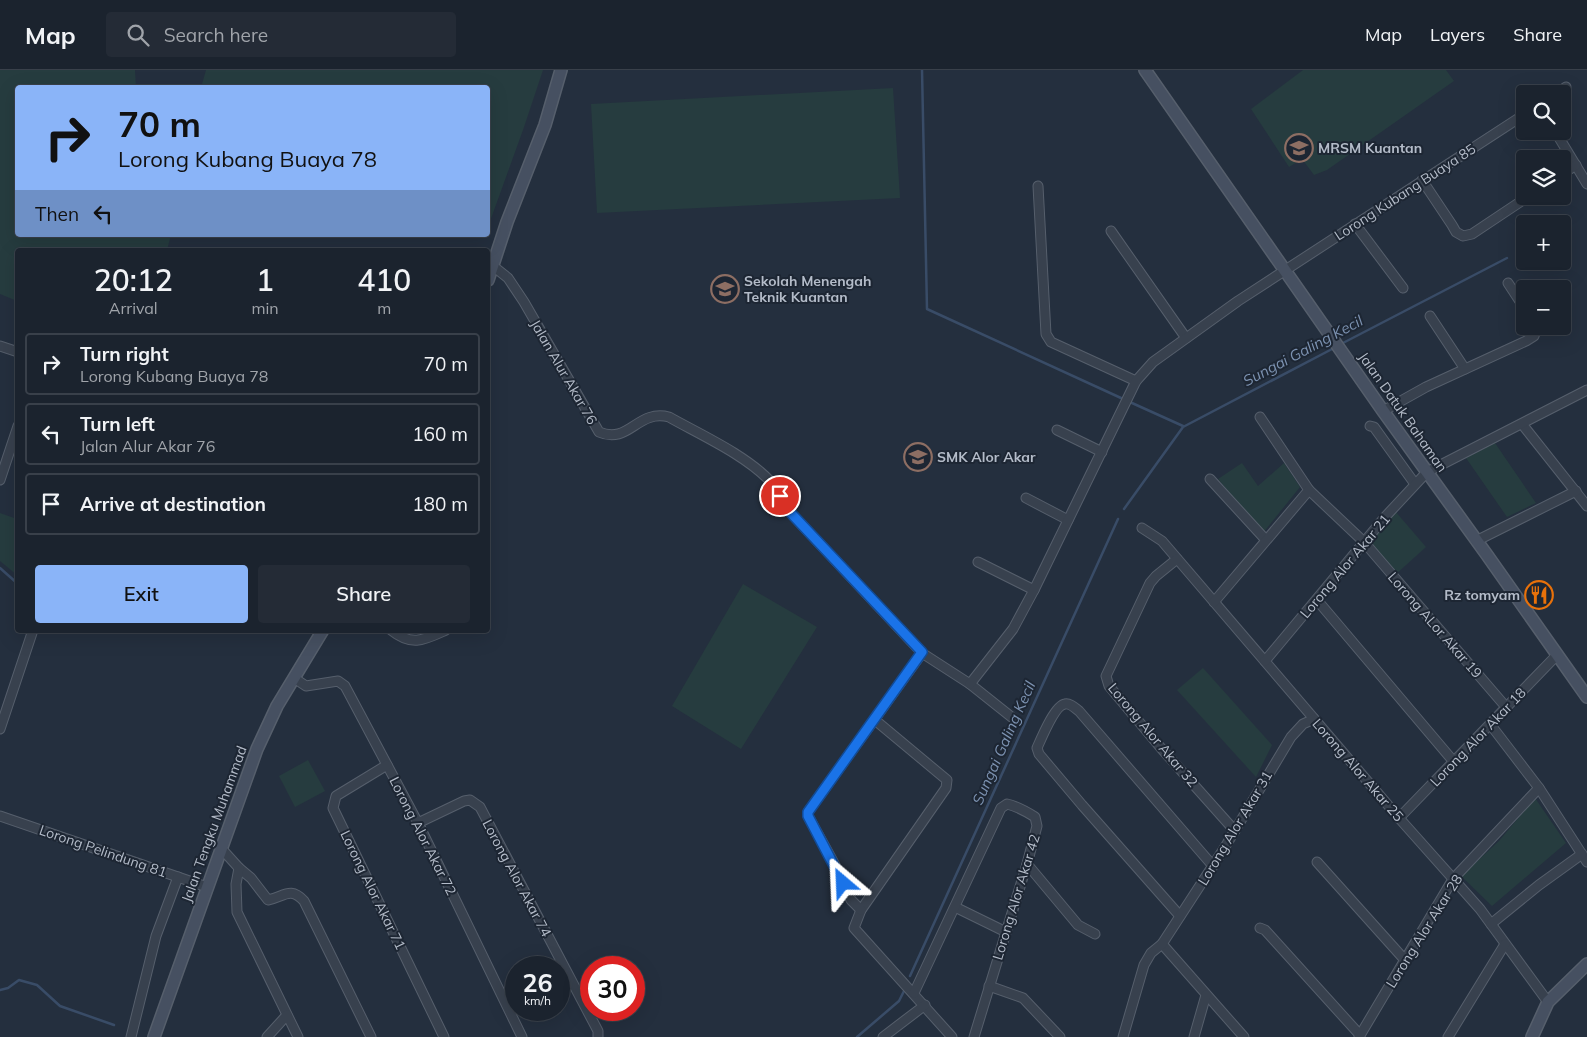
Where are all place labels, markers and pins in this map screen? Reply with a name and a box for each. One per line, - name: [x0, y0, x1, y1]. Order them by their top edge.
- school or university icon: MRSM Kuantan: [1284, 133, 1314, 163]
- place label: MRSM Kuantan: [1318, 139, 1422, 157]
- place label: Sekolah Menengah Teknik Kuantan: [744, 272, 871, 306]
- school or university icon: Sekolah Menengah Teknik Kuantan: [710, 274, 740, 304]
- school or university icon: SMK Alor Akar: [903, 442, 933, 472]
- place label: SMK Alor Akar: [937, 448, 1036, 466]
- pin: [759, 475, 801, 517]
- restaurant icon: Rz tomyam: [1524, 580, 1554, 610]
- place label: Rz tomyam: [1444, 586, 1520, 604]

